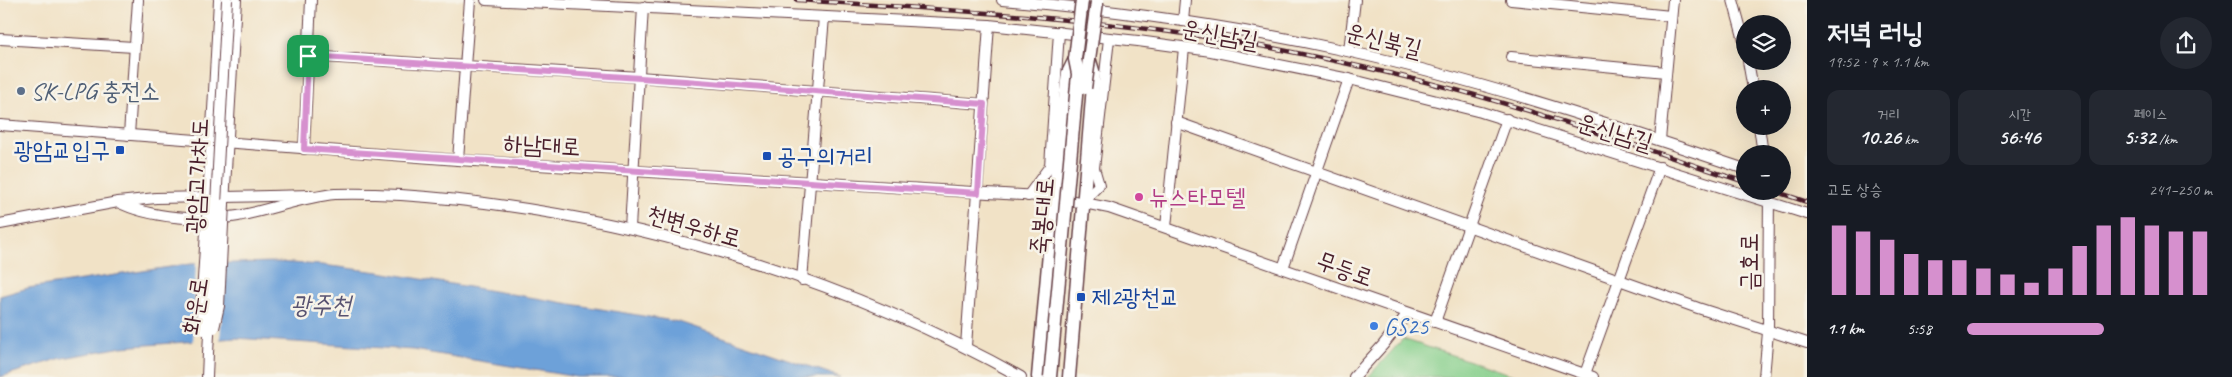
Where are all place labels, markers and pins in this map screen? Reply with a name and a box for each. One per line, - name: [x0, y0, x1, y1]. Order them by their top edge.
- pin: [287, 35, 329, 77]
- place label: SK-LPG 충전소: [31, 76, 160, 106]
- marker: SK-LPG 충전소: [15, 85, 27, 97]
- place label: 광암교입구: [13, 135, 110, 165]
- place label: 공구의거리: [777, 141, 874, 171]
- marker: 광암교입구: [114, 144, 126, 156]
- marker: 공구의거리: [761, 150, 773, 162]
- place label: 뉴스타모텔: [1149, 182, 1246, 212]
- marker: 뉴스타모텔: [1133, 191, 1145, 203]
- place label: 제2광천교: [1091, 282, 1179, 312]
- marker: 제2광천교: [1075, 291, 1087, 303]
- place label: GS25: [1384, 311, 1430, 341]
- marker: GS25: [1368, 320, 1380, 332]

